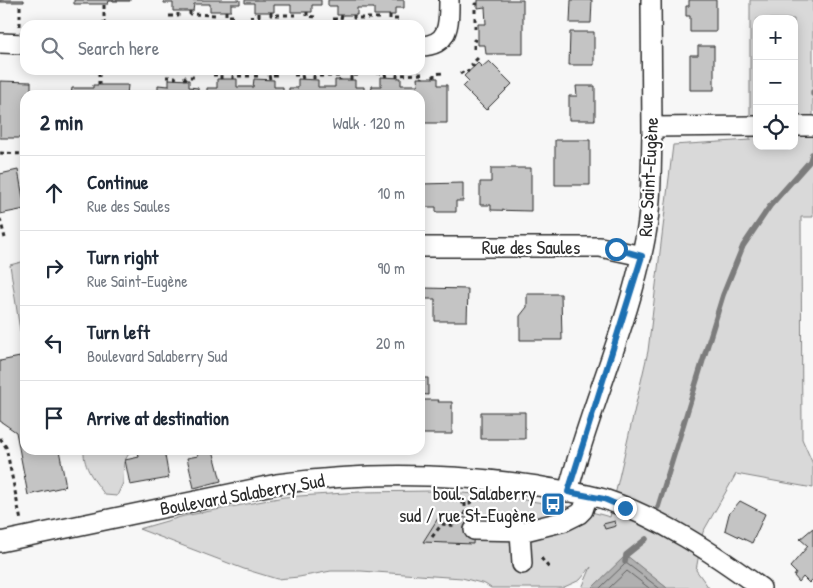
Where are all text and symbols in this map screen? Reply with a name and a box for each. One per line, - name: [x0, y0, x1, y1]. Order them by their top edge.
- map controls: [753, 15, 798, 150]
- button: +: [753, 15, 798, 60]
- search box: [20, 20, 425, 75]
- icon: search: [38, 34, 66, 62]
- text: Search here: [78, 35, 159, 61]
- button: −: [753, 60, 798, 105]
- button: locate: [753, 105, 798, 150]
- text: 2 min: [40, 108, 83, 137]
- text: Walk · 120 m: [332, 112, 405, 134]
- street label: Rue Saint-Eugène: [632, 116, 664, 237]
- text: Continue: [87, 169, 148, 195]
- icon: ahead: [40, 179, 68, 207]
- text: 10 m: [377, 182, 405, 204]
- text: Rue des Saules: [87, 195, 170, 217]
- street label: Rue des Saules: [482, 234, 580, 260]
- route start: [605, 238, 628, 261]
- text: Turn right: [87, 244, 158, 270]
- icon: right: [40, 254, 68, 282]
- text: 90 m: [377, 257, 405, 279]
- text: Rue Saint-Eugène: [87, 270, 188, 292]
- text: Turn left: [87, 319, 150, 345]
- icon: left: [40, 329, 68, 357]
- text: 20 m: [376, 332, 405, 354]
- text: Boulevard Salaberry Sud: [87, 345, 227, 367]
- icon: arrive: [40, 404, 68, 432]
- text: Arrive at destination: [87, 405, 229, 431]
- street label: Boulevard Salaberry Sud: [158, 467, 327, 521]
- place label: boul. Salaberry sud / rue St-Eugène: [399, 480, 536, 528]
- bus stop icon: boul. Salaberry sud / rue St-Eugène: [540, 491, 566, 517]
- route end: [614, 497, 637, 520]

